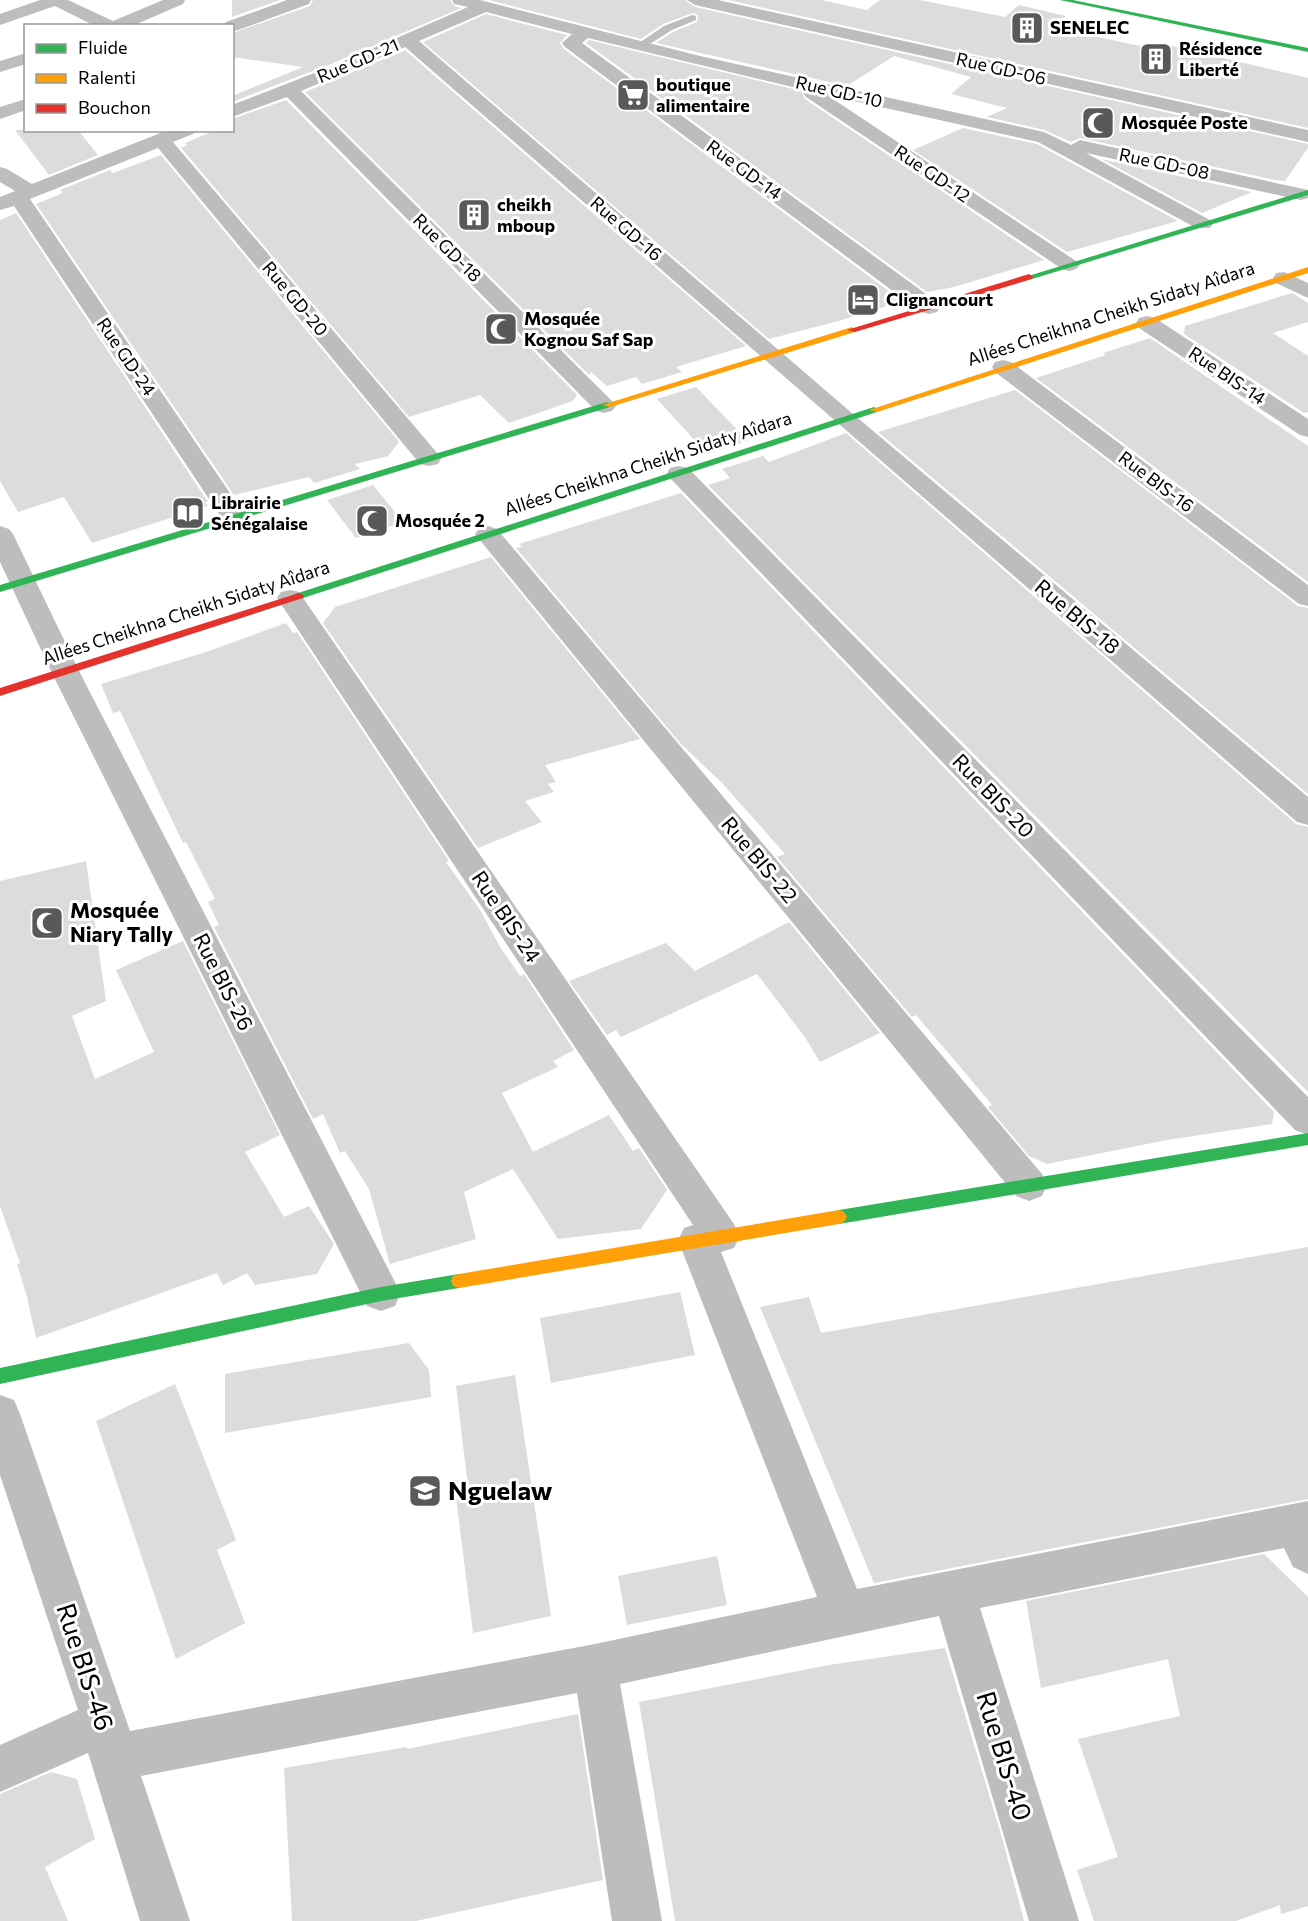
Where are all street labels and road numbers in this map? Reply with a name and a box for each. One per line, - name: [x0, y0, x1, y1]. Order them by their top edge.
- street label: Rue GD-21: [313, 33, 402, 87]
- street label: Rue GD-06: [954, 47, 1048, 89]
- street label: Rue GD-10: [794, 70, 885, 112]
- street label: Rue GD-14: [703, 135, 787, 204]
- street label: Rue GD-12: [890, 140, 975, 207]
- street label: Rue GD-08: [1117, 143, 1211, 183]
- street label: Rue GD-16: [586, 191, 667, 265]
- street label: Rue GD-18: [409, 209, 487, 286]
- street label: Allées Cheikhna Cheikh Sidaty Aîdara: [964, 256, 1257, 370]
- street label: Rue GD-20: [258, 257, 333, 340]
- street label: Rue GD-24: [93, 313, 161, 400]
- street label: Rue BIS-14: [1185, 341, 1270, 409]
- street label: Allées Cheikhna Cheikh Sidaty Aîdara: [501, 406, 794, 520]
- street label: Rue BIS-16: [1115, 446, 1199, 517]
- street label: Allées Cheikhna Cheikh Sidaty Aîdara: [39, 555, 332, 669]
- street label: Rue BIS-18: [1030, 573, 1125, 659]
- street label: Rue BIS-20: [948, 748, 1040, 842]
- street label: Rue BIS-22: [717, 811, 803, 907]
- street label: Rue BIS-24: [467, 866, 547, 967]
- street label: Rue BIS-26: [189, 929, 259, 1034]
- street label: Rue BIS-46: [51, 1599, 122, 1734]
- street label: Rue BIS-40: [971, 1687, 1040, 1824]

